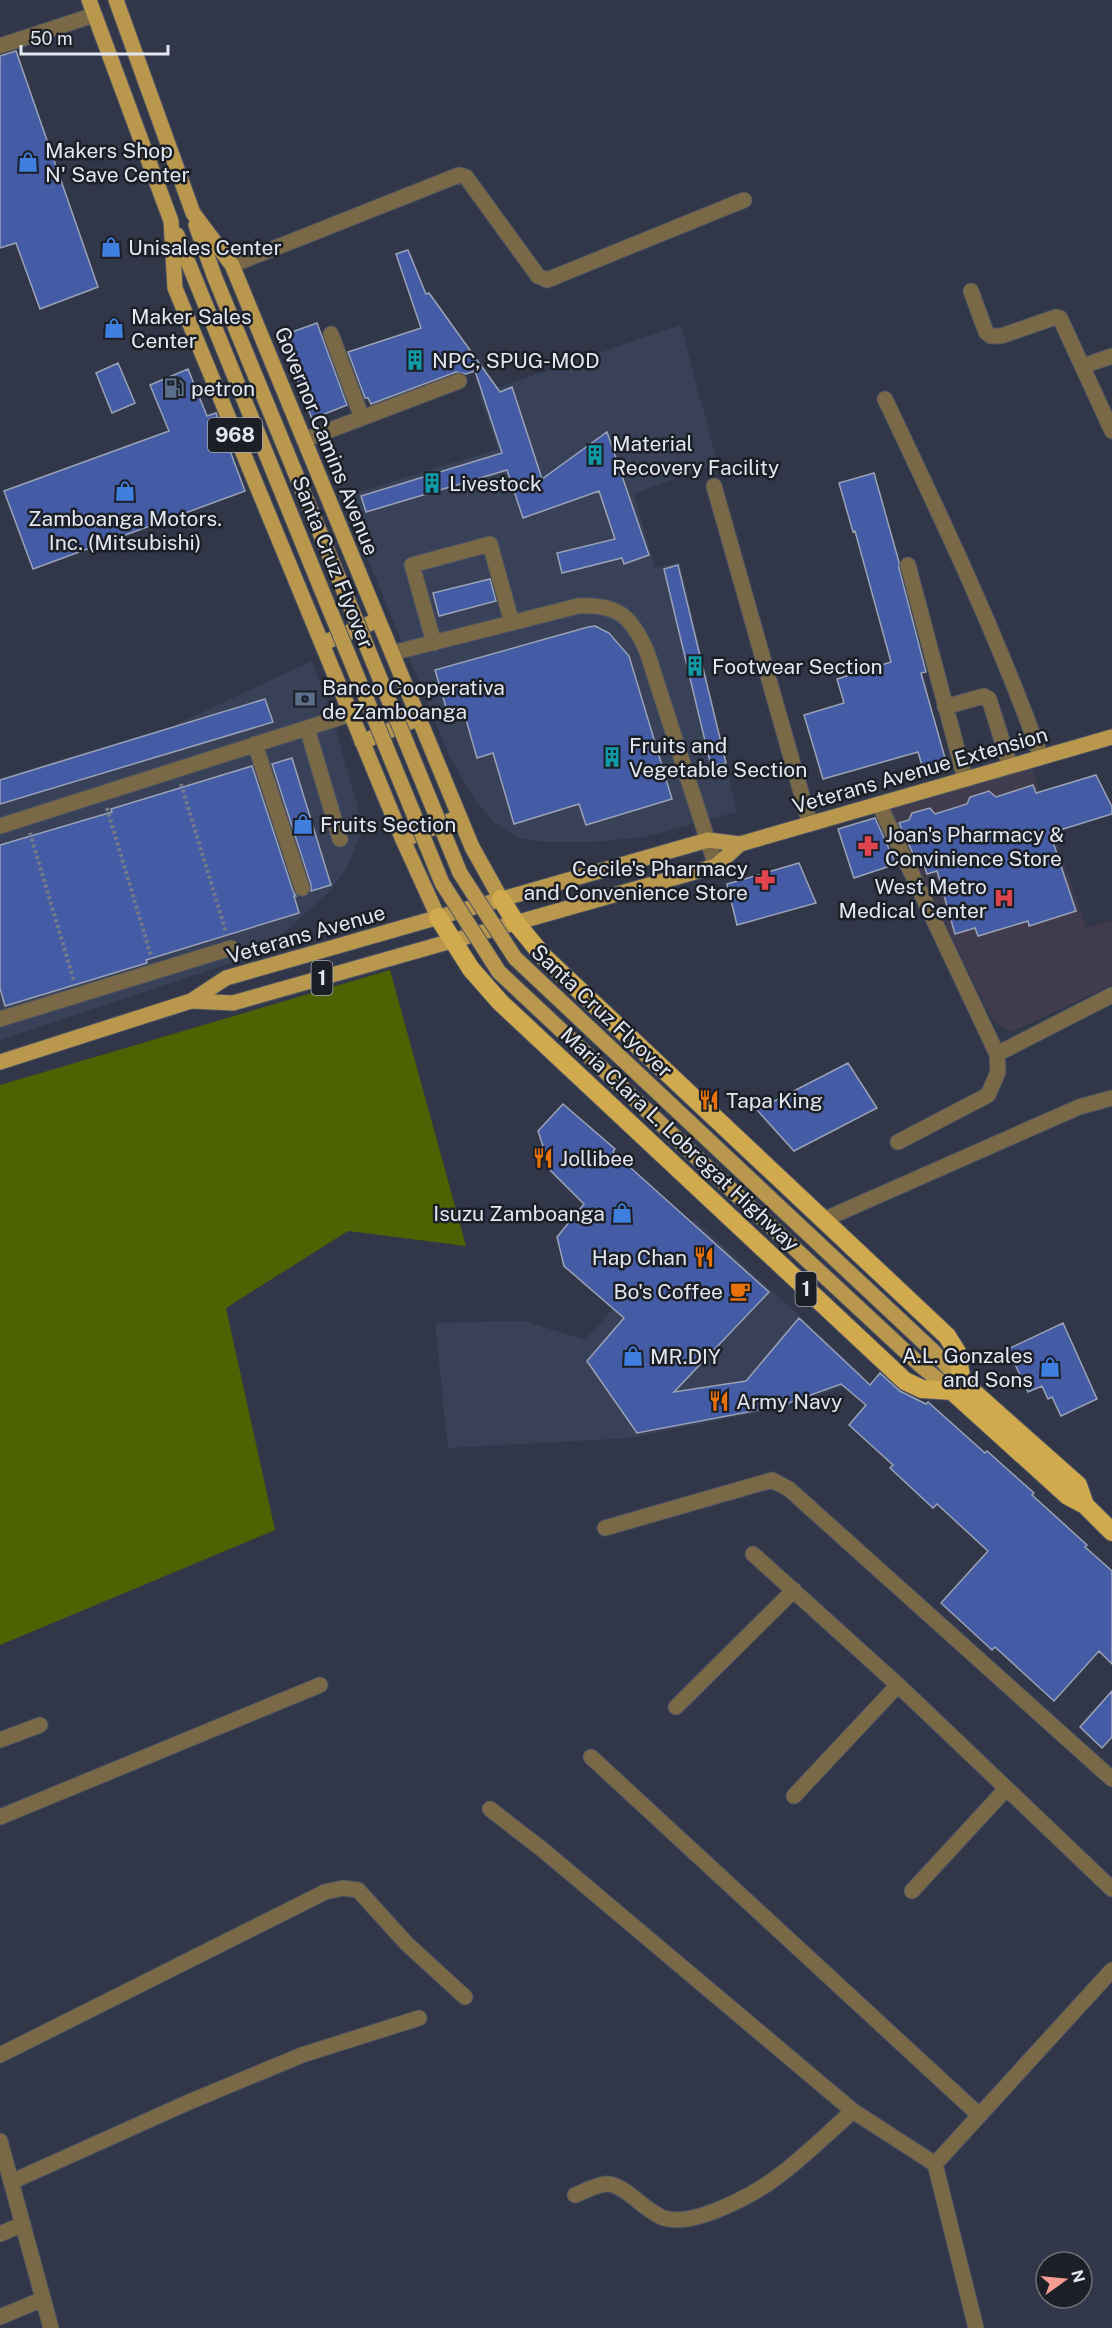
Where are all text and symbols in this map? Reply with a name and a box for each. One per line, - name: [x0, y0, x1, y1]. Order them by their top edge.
- scale bar: [21, 18, 168, 56]
- text: 50 m: [30, 28, 73, 49]
- place label: Makers Shop N' Save Center: [45, 138, 190, 187]
- shop icon: Makers Shop N' Save Center: [16, 150, 40, 174]
- shop icon: Unisales Center: [99, 235, 123, 259]
- place label: Unisales Center: [128, 235, 282, 260]
- place label: Maker Sales Center: [131, 304, 252, 353]
- shop icon: Maker Sales Center: [102, 316, 126, 340]
- street label: Governor Camins Avenue: [270, 323, 384, 559]
- building icon: NPC, SPUG-MOD: [403, 348, 427, 372]
- place label: NPC, SPUG-MOD: [432, 348, 600, 373]
- fuel station icon: petron: [162, 376, 186, 400]
- place label: petron: [191, 376, 255, 401]
- road number: 968: [208, 418, 262, 452]
- place label: Material Recovery Facility: [612, 431, 779, 480]
- building icon: Material Recovery Facility: [583, 443, 607, 467]
- building icon: Livestock: [420, 471, 444, 495]
- place label: Livestock: [449, 471, 542, 496]
- street label: Santa Cruz Flyover: [287, 472, 379, 652]
- shop icon: Zamboanga Motors. Inc. (Mitsubishi): [113, 479, 137, 503]
- place label: Zamboanga Motors. Inc. (Mitsubishi): [28, 506, 222, 555]
- building icon: Footwear Section: [683, 654, 707, 678]
- place label: Footwear Section: [712, 654, 883, 679]
- place label: Banco Cooperativa de Zamboanga: [322, 675, 505, 724]
- bank icon: Banco Cooperativa de Zamboanga: [293, 687, 317, 711]
- street label: Veterans Avenue Extension: [789, 722, 1051, 818]
- place label: Fruits and Vegetable Section: [629, 733, 807, 782]
- building icon: Fruits and Vegetable Section: [600, 745, 624, 769]
- shop icon: Fruits Section: [291, 812, 315, 836]
- place label: Fruits Section: [320, 812, 456, 837]
- place label: Joan's Pharmacy & Convinience Store: [885, 822, 1064, 871]
- pharmacy icon: Joan's Pharmacy & Convinience Store: [856, 834, 880, 858]
- place label: Cecile's Pharmacy and Convenience Store: [523, 856, 748, 905]
- pharmacy icon: Cecile's Pharmacy and Convenience Store: [753, 868, 777, 892]
- place label: West Metro Medical Center: [838, 874, 987, 923]
- hospital icon: West Metro Medical Center: [992, 886, 1016, 910]
- street label: Veterans Avenue: [224, 899, 388, 969]
- street label: Santa Cruz Flyover: [526, 939, 678, 1083]
- road number: 1: [312, 961, 332, 995]
- street label: Maria Clara L. Lobregat Highway: [556, 1022, 804, 1256]
- restaurant icon: Tapa King: [697, 1088, 721, 1112]
- place label: Tapa King: [726, 1088, 823, 1113]
- restaurant icon: Jollibee: [531, 1146, 555, 1170]
- place label: Jollibee: [560, 1146, 634, 1171]
- place label: Isuzu Zamboanga: [433, 1201, 605, 1226]
- shop icon: Isuzu Zamboanga: [610, 1201, 634, 1225]
- place label: Hap Chan: [592, 1245, 687, 1270]
- restaurant icon: Hap Chan: [692, 1245, 716, 1269]
- road number: 1: [796, 1272, 816, 1306]
- place label: Bo's Coffee: [613, 1279, 723, 1304]
- cafe icon: Bo's Coffee: [728, 1279, 752, 1303]
- place label: A.L. Gonzales and Sons: [902, 1343, 1033, 1392]
- shop icon: MR.DIY: [621, 1344, 645, 1368]
- place label: MR.DIY: [650, 1344, 721, 1369]
- shop icon: A.L. Gonzales and Sons: [1038, 1355, 1062, 1379]
- restaurant icon: Army Navy: [707, 1389, 731, 1413]
- place label: Army Navy: [736, 1389, 842, 1414]
- north arrow: [1034, 2250, 1094, 2310]
- text: N: [1067, 2268, 1089, 2285]

